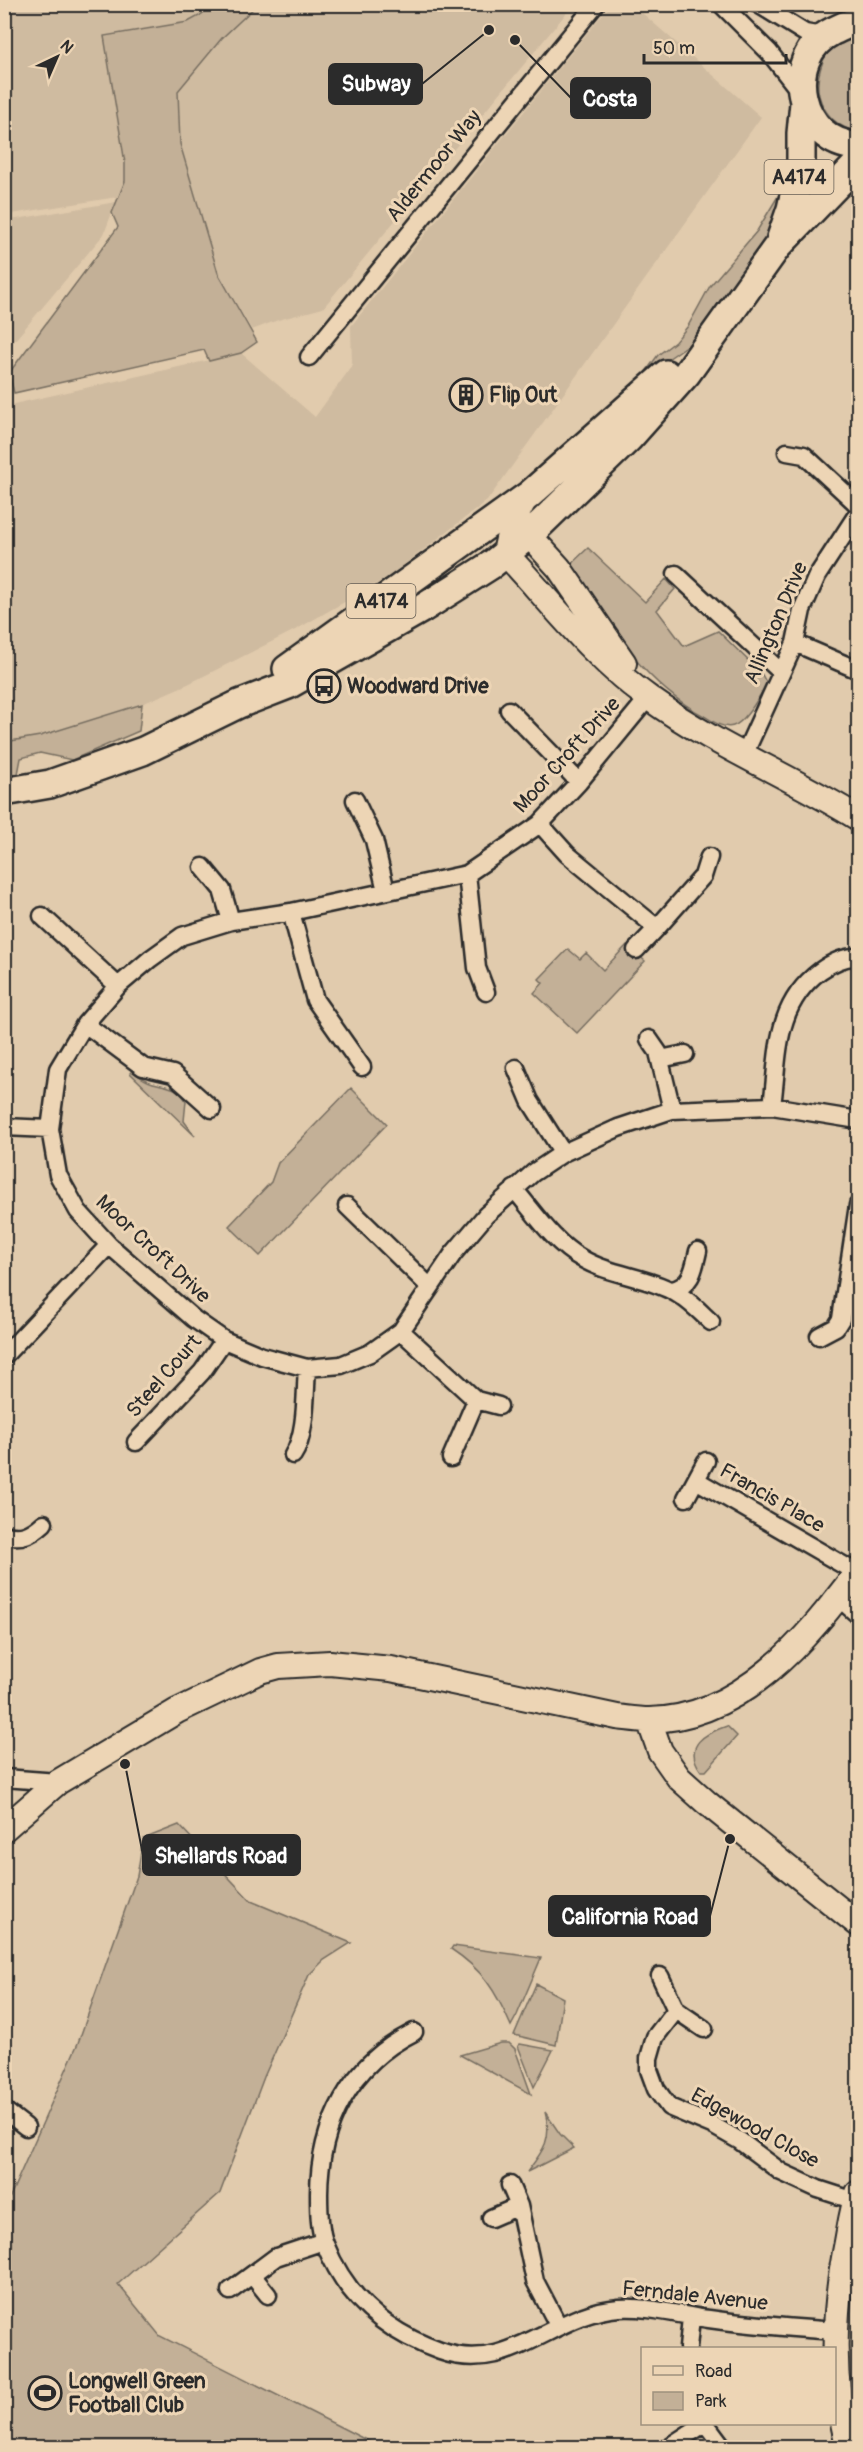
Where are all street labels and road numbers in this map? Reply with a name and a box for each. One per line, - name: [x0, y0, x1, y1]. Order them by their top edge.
- street label: Aldermoor Way: [380, 104, 488, 228]
- road number: A4174: [764, 160, 834, 194]
- street label: Allington Drive: [738, 557, 814, 688]
- road number: A4174: [346, 584, 416, 618]
- street label: Moor Croft Drive: [508, 691, 627, 819]
- street label: Moor Croft Drive: [90, 1189, 217, 1310]
- street label: Steel Court: [120, 1328, 208, 1423]
- street label: Francis Place: [715, 1457, 830, 1539]
- street label: Edgewood Close: [686, 2082, 824, 2175]
- street label: Ferndale Avenue: [621, 2275, 770, 2317]

